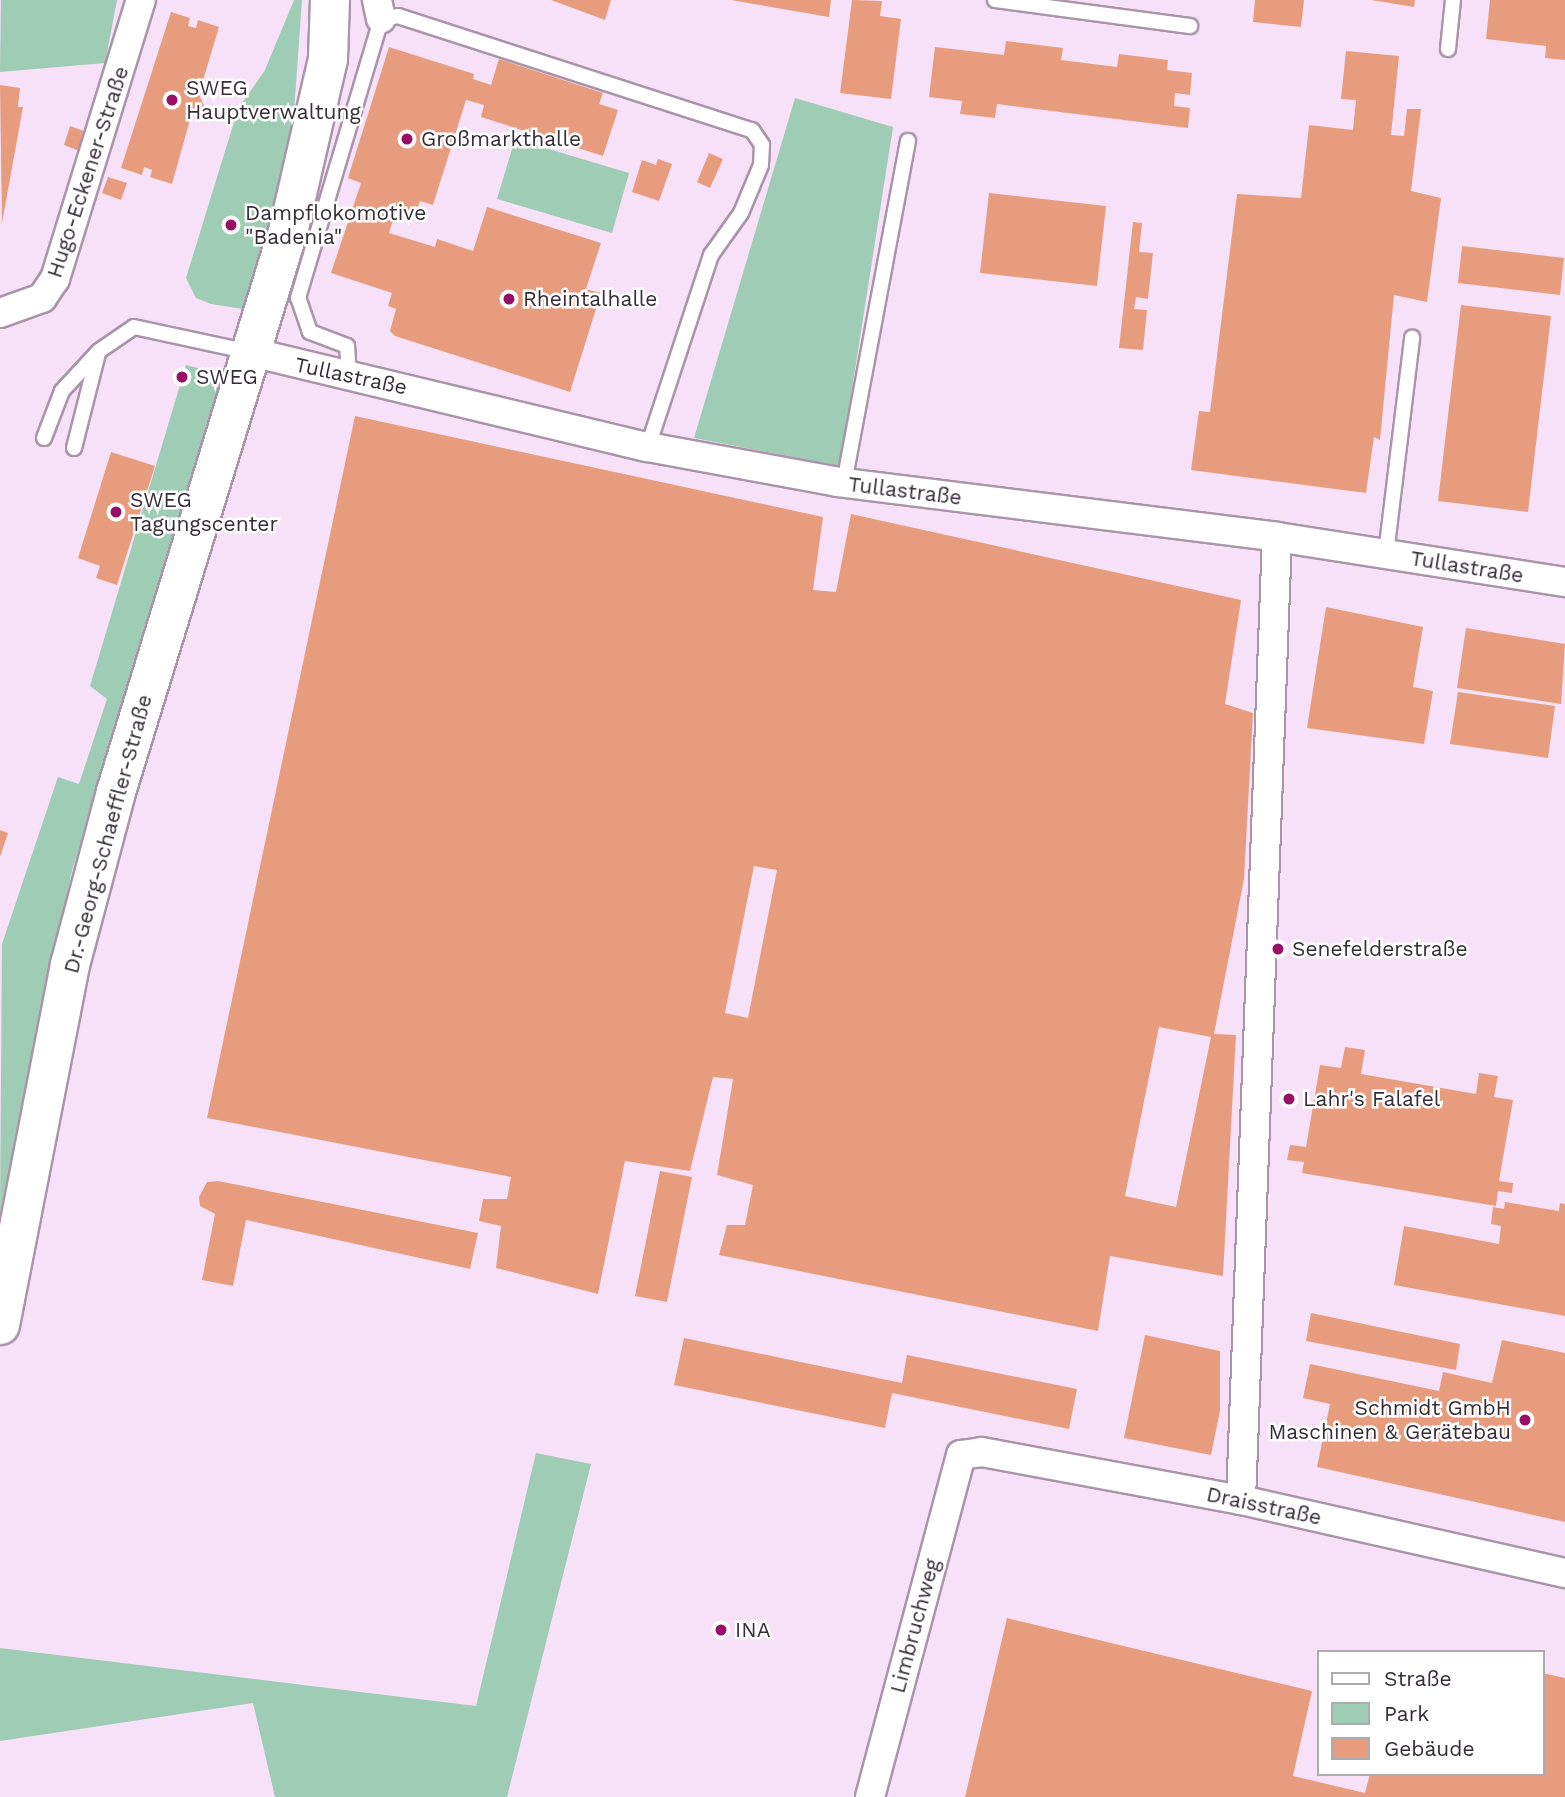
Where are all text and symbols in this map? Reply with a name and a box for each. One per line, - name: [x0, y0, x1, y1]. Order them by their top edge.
- street label: Hugo-Eckener-Straße: [42, 63, 134, 281]
- place label: SWEG Hauptverwaltung: [186, 75, 361, 125]
- marker: SWEG Hauptverwaltung: [164, 92, 180, 108]
- place label: Großmarkthalle: [421, 126, 581, 152]
- marker: Großmarkthalle: [399, 131, 415, 147]
- place label: Dampflokomotive "Badenia": [245, 200, 426, 250]
- marker: Dampflokomotive "Badenia": [223, 217, 239, 233]
- place label: Rheintalhalle: [523, 286, 657, 312]
- marker: Rheintalhalle: [501, 291, 517, 307]
- street label: Tullastraße: [293, 352, 409, 400]
- place label: SWEG: [196, 364, 258, 390]
- marker: SWEG: [174, 369, 190, 385]
- street label: Tullastraße: [847, 472, 963, 510]
- place label: SWEG Tagungscenter: [130, 487, 278, 537]
- marker: SWEG Tagungscenter: [108, 504, 124, 520]
- street label: Tullastraße: [1409, 546, 1525, 588]
- street label: Dr.-Georg-Schaeffler-Straße: [59, 692, 157, 976]
- place label: Senefelderstraße: [1292, 936, 1468, 962]
- marker: Senefelderstraße: [1270, 941, 1286, 957]
- place label: Lahr's Falafel: [1303, 1086, 1440, 1112]
- marker: Lahr's Falafel: [1281, 1091, 1297, 1107]
- place label: Schmidt GmbH Maschinen & Gerätebau: [1268, 1395, 1511, 1445]
- marker: Schmidt GmbH Maschinen & Gerätebau: [1517, 1412, 1533, 1428]
- street label: Draisstraße: [1204, 1482, 1324, 1530]
- street label: Limbruchweg: [885, 1556, 945, 1696]
- place label: INA: [735, 1617, 770, 1643]
- marker: INA: [713, 1622, 729, 1638]
- legend: [1316, 1650, 1544, 1776]
- text: Straße: [1384, 1666, 1452, 1691]
- text: Park: [1384, 1701, 1429, 1726]
- text: Gebäude: [1384, 1736, 1475, 1761]

